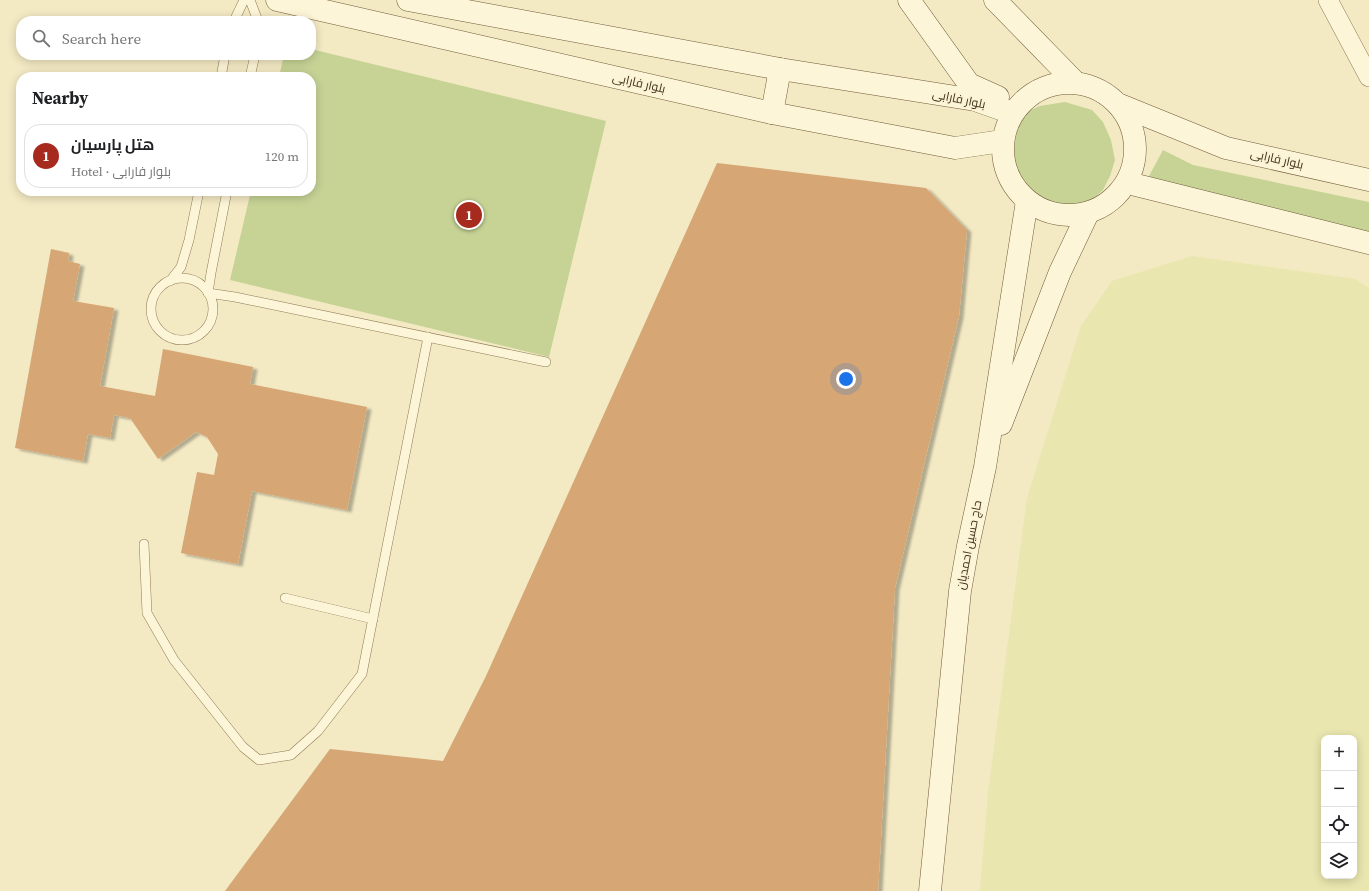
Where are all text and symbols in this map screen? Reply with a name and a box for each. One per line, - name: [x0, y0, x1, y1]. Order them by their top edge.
- search box: [16, 16, 316, 60]
- icon: search: [30, 27, 52, 49]
- text: Search here: [62, 28, 141, 49]
- street label: بلوار فارابی: [611, 69, 667, 97]
- text: Nearby: [32, 86, 88, 110]
- street label: بلوار فارابی: [931, 86, 987, 112]
- text: هتل پارسیان: [71, 134, 154, 155]
- street label: بلوار فارابی: [1249, 145, 1305, 173]
- text: 1: [42, 148, 50, 165]
- text: 120 m: [265, 148, 299, 165]
- text: Hotel · بلوار فارابی: [71, 163, 171, 180]
- pin: 1: [456, 200, 482, 230]
- your location: [836, 369, 856, 389]
- street label: حاج حسین احمدیان: [952, 499, 986, 591]
- map controls: [1321, 735, 1357, 879]
- button: +: [1321, 735, 1357, 771]
- button: −: [1321, 771, 1357, 807]
- button: locate: [1321, 807, 1357, 843]
- button: layers: [1321, 843, 1357, 879]

